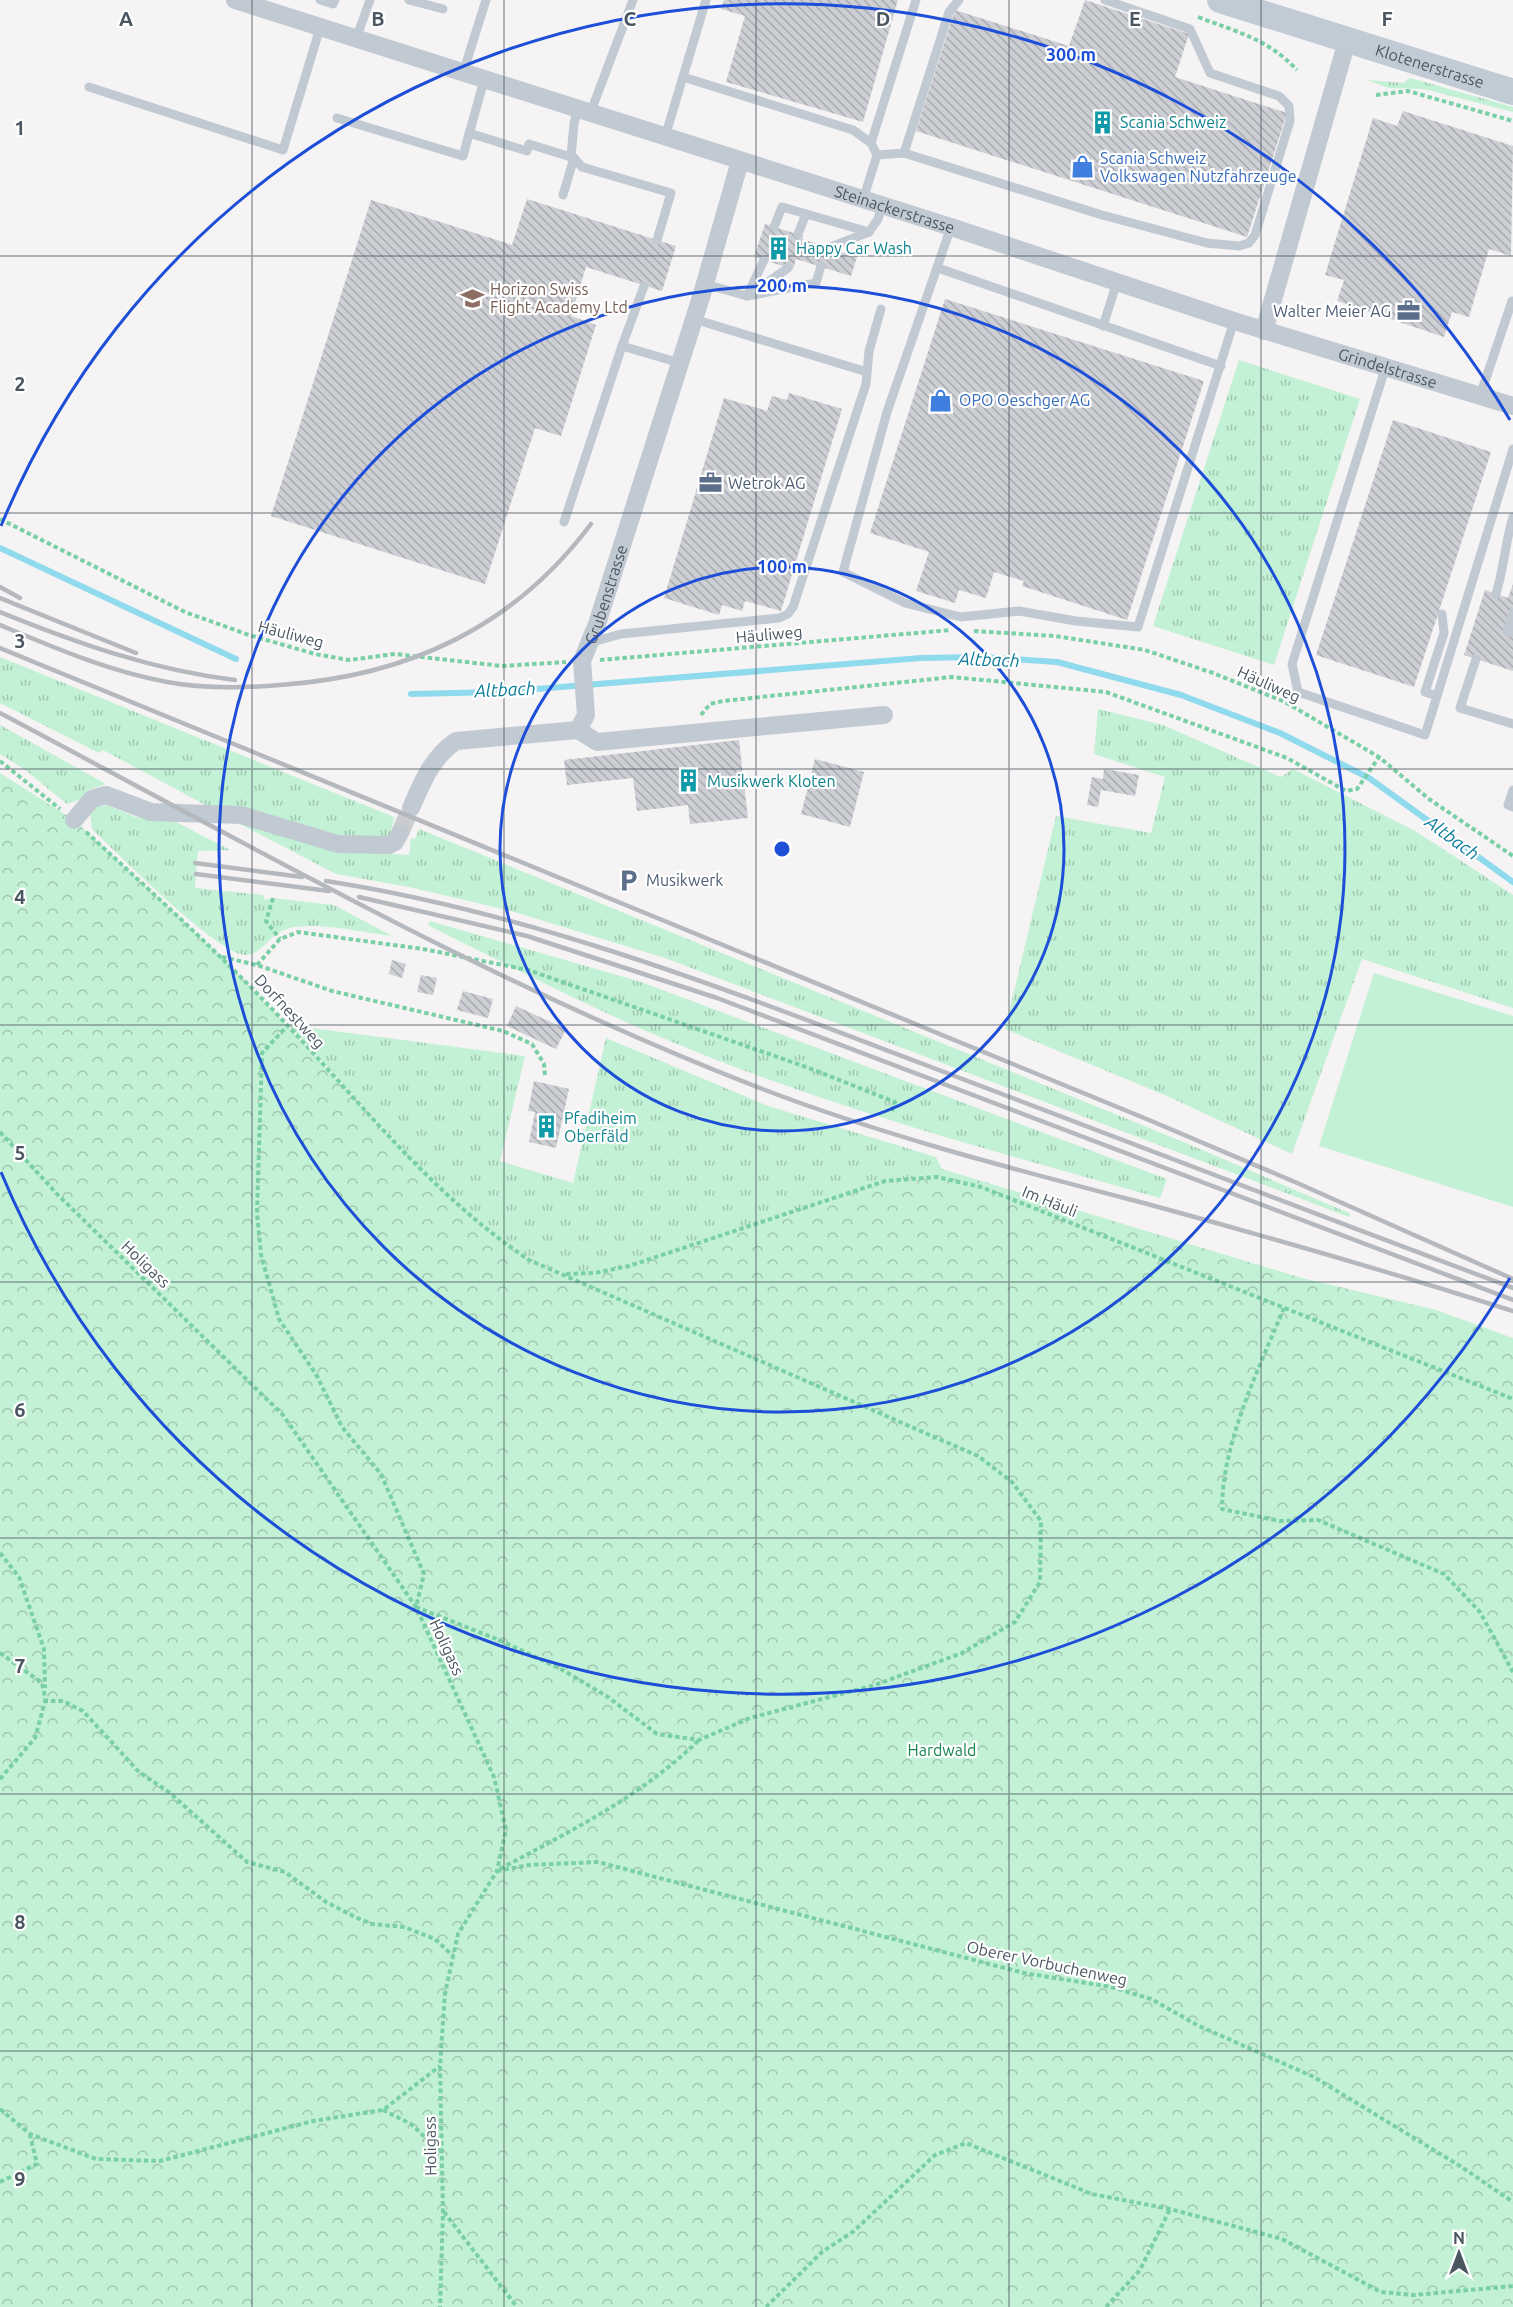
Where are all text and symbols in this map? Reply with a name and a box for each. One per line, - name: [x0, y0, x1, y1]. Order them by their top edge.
- text: A: [119, 7, 133, 30]
- text: B: [371, 7, 385, 30]
- text: C: [624, 7, 637, 30]
- text: D: [876, 7, 890, 30]
- text: E: [1129, 7, 1141, 30]
- text: F: [1381, 7, 1393, 30]
- street label: Klotenerstrasse: [1373, 40, 1486, 91]
- text: 300 m: [1046, 44, 1096, 64]
- building icon: Scania Schweiz: [1089, 109, 1115, 135]
- place label: Scania Schweiz: [1120, 113, 1226, 131]
- text: 1: [14, 116, 26, 139]
- place label: Scania Schweiz Volkswagen Nutzfahrzeuge: [1100, 149, 1297, 185]
- shop icon: Scania Schweiz Volkswagen Nutzfahrzeuge: [1069, 154, 1095, 180]
- street label: Steinackerstrasse: [832, 182, 957, 237]
- building icon: Happy Car Wash: [765, 235, 791, 261]
- place label: Happy Car Wash: [796, 239, 912, 257]
- text: 200 m: [757, 275, 807, 295]
- place label: Horizon Swiss Flight Academy Ltd: [490, 280, 628, 316]
- school or university icon: Horizon Swiss Flight Academy Ltd: [459, 285, 485, 311]
- office icon: Walter Meier AG: [1396, 298, 1422, 324]
- place label: Walter Meier AG: [1273, 302, 1391, 320]
- street label: Grindelstrasse: [1336, 344, 1439, 391]
- text: 2: [14, 372, 26, 395]
- shop icon: OPO Oeschger AG: [928, 387, 954, 413]
- place label: OPO Oeschger AG: [959, 391, 1090, 409]
- office icon: Wetrok AG: [697, 470, 723, 496]
- place label: Wetrok AG: [728, 474, 806, 492]
- street label: Grubenstrasse: [581, 542, 631, 647]
- text: 100 m: [757, 556, 807, 576]
- street label: Häuliweg: [256, 617, 326, 651]
- street label: Häuliweg: [735, 622, 803, 646]
- text: 3: [14, 629, 26, 652]
- water label: Altbach: [957, 648, 1020, 670]
- street label: Häuliweg: [1235, 662, 1303, 706]
- water label: Altbach: [473, 677, 536, 701]
- building icon: Musikwerk Kloten: [676, 768, 702, 794]
- place label: Musikwerk Kloten: [707, 772, 836, 790]
- water label: Altbach: [1421, 810, 1483, 863]
- centre of rings: [772, 839, 792, 859]
- parking icon: Musikwerk: [615, 867, 641, 893]
- place label: Musikwerk: [646, 871, 723, 889]
- text: 4: [14, 885, 26, 908]
- street label: Dorfnestweg: [251, 970, 329, 1052]
- place label: Pfadiheim Oberfäld: [564, 1109, 637, 1145]
- building icon: Pfadiheim Oberfäld: [533, 1114, 559, 1140]
- text: 5: [14, 1141, 26, 1164]
- street label: Im Häuli: [1020, 1182, 1080, 1220]
- street label: Holigass: [118, 1237, 174, 1291]
- text: 6: [14, 1398, 26, 1421]
- street label: Holigass: [426, 1616, 468, 1678]
- text: 7: [14, 1654, 26, 1677]
- park label: Hardwald: [908, 1741, 976, 1759]
- text: 8: [14, 1910, 26, 1933]
- street label: Oberer Vorbuchenweg: [965, 1937, 1129, 1989]
- street label: Holigass: [420, 2116, 440, 2176]
- text: 9: [14, 2167, 26, 2190]
- north arrow: [1429, 2223, 1489, 2283]
- text: N: [1453, 2229, 1465, 2247]

